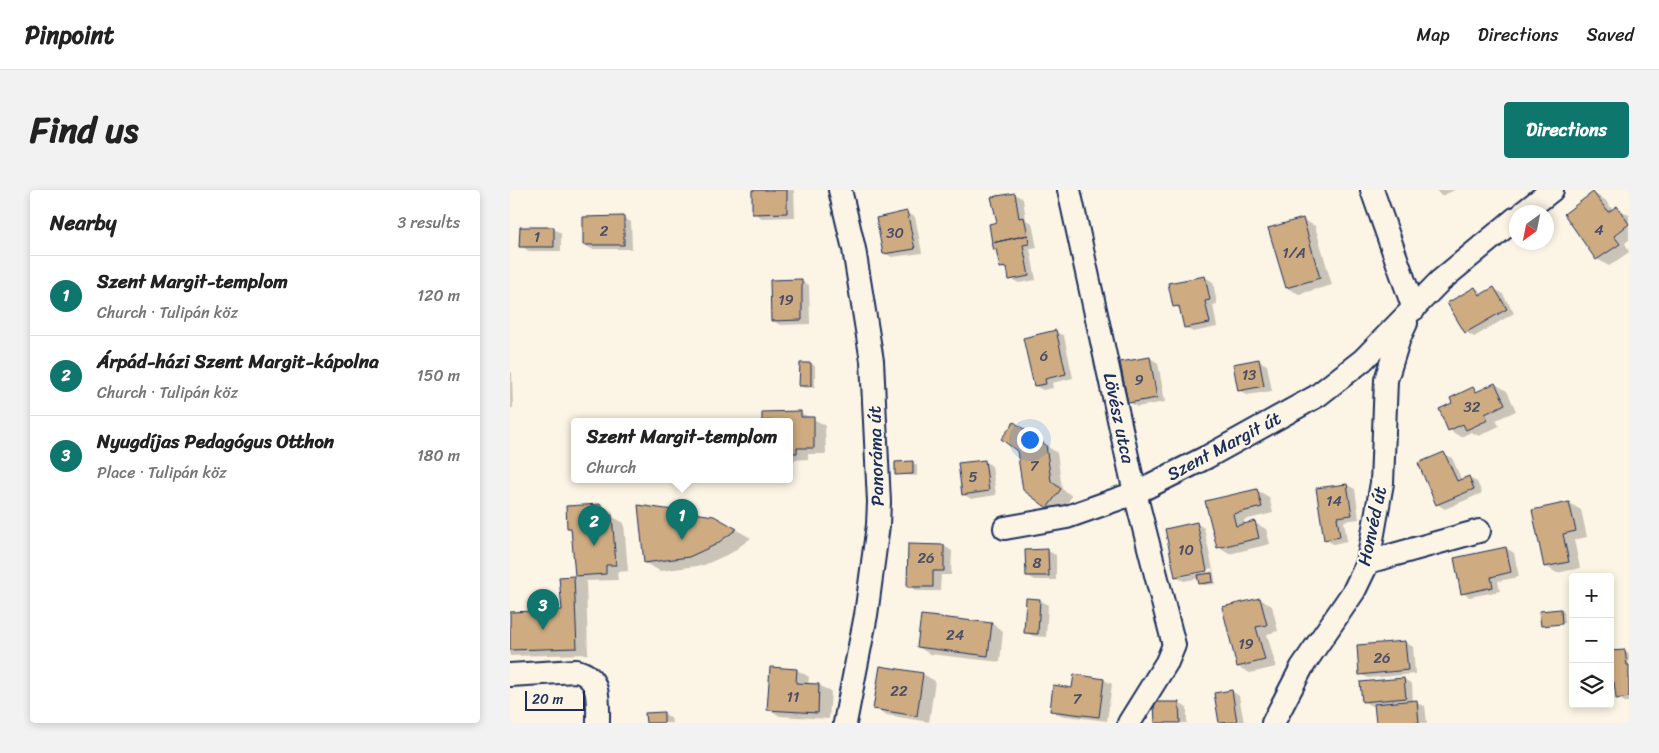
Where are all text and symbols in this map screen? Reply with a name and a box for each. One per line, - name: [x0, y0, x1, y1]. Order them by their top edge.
- text: Pinpoint: [25, 14, 114, 56]
- text: Map: [1417, 19, 1450, 51]
- text: Directions: [1478, 19, 1559, 51]
- text: Saved: [1587, 19, 1634, 51]
- text: Find us: [30, 99, 138, 161]
- button: Directions: [1504, 102, 1629, 158]
- text: Nearby: [50, 204, 116, 242]
- north arrow: [1509, 205, 1554, 250]
- text: 3 results: [397, 208, 460, 237]
- house number: 4: [1594, 217, 1604, 243]
- house number: 2: [600, 218, 609, 244]
- house number: 30: [886, 220, 904, 246]
- house number: 1: [534, 224, 540, 250]
- house number: 1/A: [1282, 240, 1306, 266]
- text: Szent Margit-templom: [97, 265, 288, 298]
- text: 1: [63, 281, 69, 310]
- text: 120 m: [417, 281, 460, 310]
- house number: 19: [778, 287, 794, 313]
- text: Church · Tulipán köz: [97, 298, 238, 327]
- house number: 6: [1040, 343, 1048, 369]
- text: Árpád-házi Szent Margit-kápolna: [97, 345, 379, 378]
- text: 2: [61, 361, 71, 390]
- text: 150 m: [417, 361, 460, 390]
- house number: 13: [1242, 362, 1256, 388]
- house number: 9: [1134, 367, 1144, 393]
- street label: Lövész utca: [1094, 370, 1144, 467]
- text: Church · Tulipán köz: [97, 378, 238, 407]
- house number: 32: [1464, 394, 1481, 420]
- street label: Szent Margit út: [1161, 402, 1287, 490]
- street label: Panoráma út: [858, 405, 894, 507]
- popup: [571, 418, 793, 483]
- text: Szent Margit-templom: [587, 420, 777, 453]
- text: Nyugdíjas Pedagógus Otthon: [97, 425, 334, 458]
- your location: [1017, 427, 1043, 453]
- text: 3: [62, 441, 70, 470]
- text: 180 m: [417, 441, 460, 470]
- text: Church: [587, 453, 636, 482]
- house number: 7: [1030, 453, 1040, 479]
- text: Place · Tulipán köz: [97, 458, 227, 487]
- house number: 5: [968, 464, 978, 490]
- street label: Honvéd út: [1348, 483, 1396, 569]
- house number: 14: [1326, 488, 1342, 514]
- pin: 1: [666, 499, 698, 540]
- pin: 2: [578, 505, 610, 546]
- house number: 10: [1178, 537, 1194, 563]
- house number: 26: [917, 545, 935, 571]
- house number: 8: [1032, 550, 1042, 576]
- map controls: [1569, 573, 1614, 708]
- button: +: [1569, 573, 1614, 618]
- pin: 3: [527, 589, 559, 630]
- button: −: [1569, 618, 1614, 663]
- house number: 24: [946, 622, 964, 648]
- house number: 19: [1238, 631, 1254, 657]
- house number: 26: [1373, 645, 1391, 671]
- button: layers: [1569, 663, 1614, 708]
- house number: 22: [890, 678, 908, 704]
- house number: 11: [787, 684, 799, 710]
- house number: 7: [1073, 686, 1083, 712]
- text: 20 m: [532, 687, 563, 712]
- scale bar: [525, 688, 585, 711]

